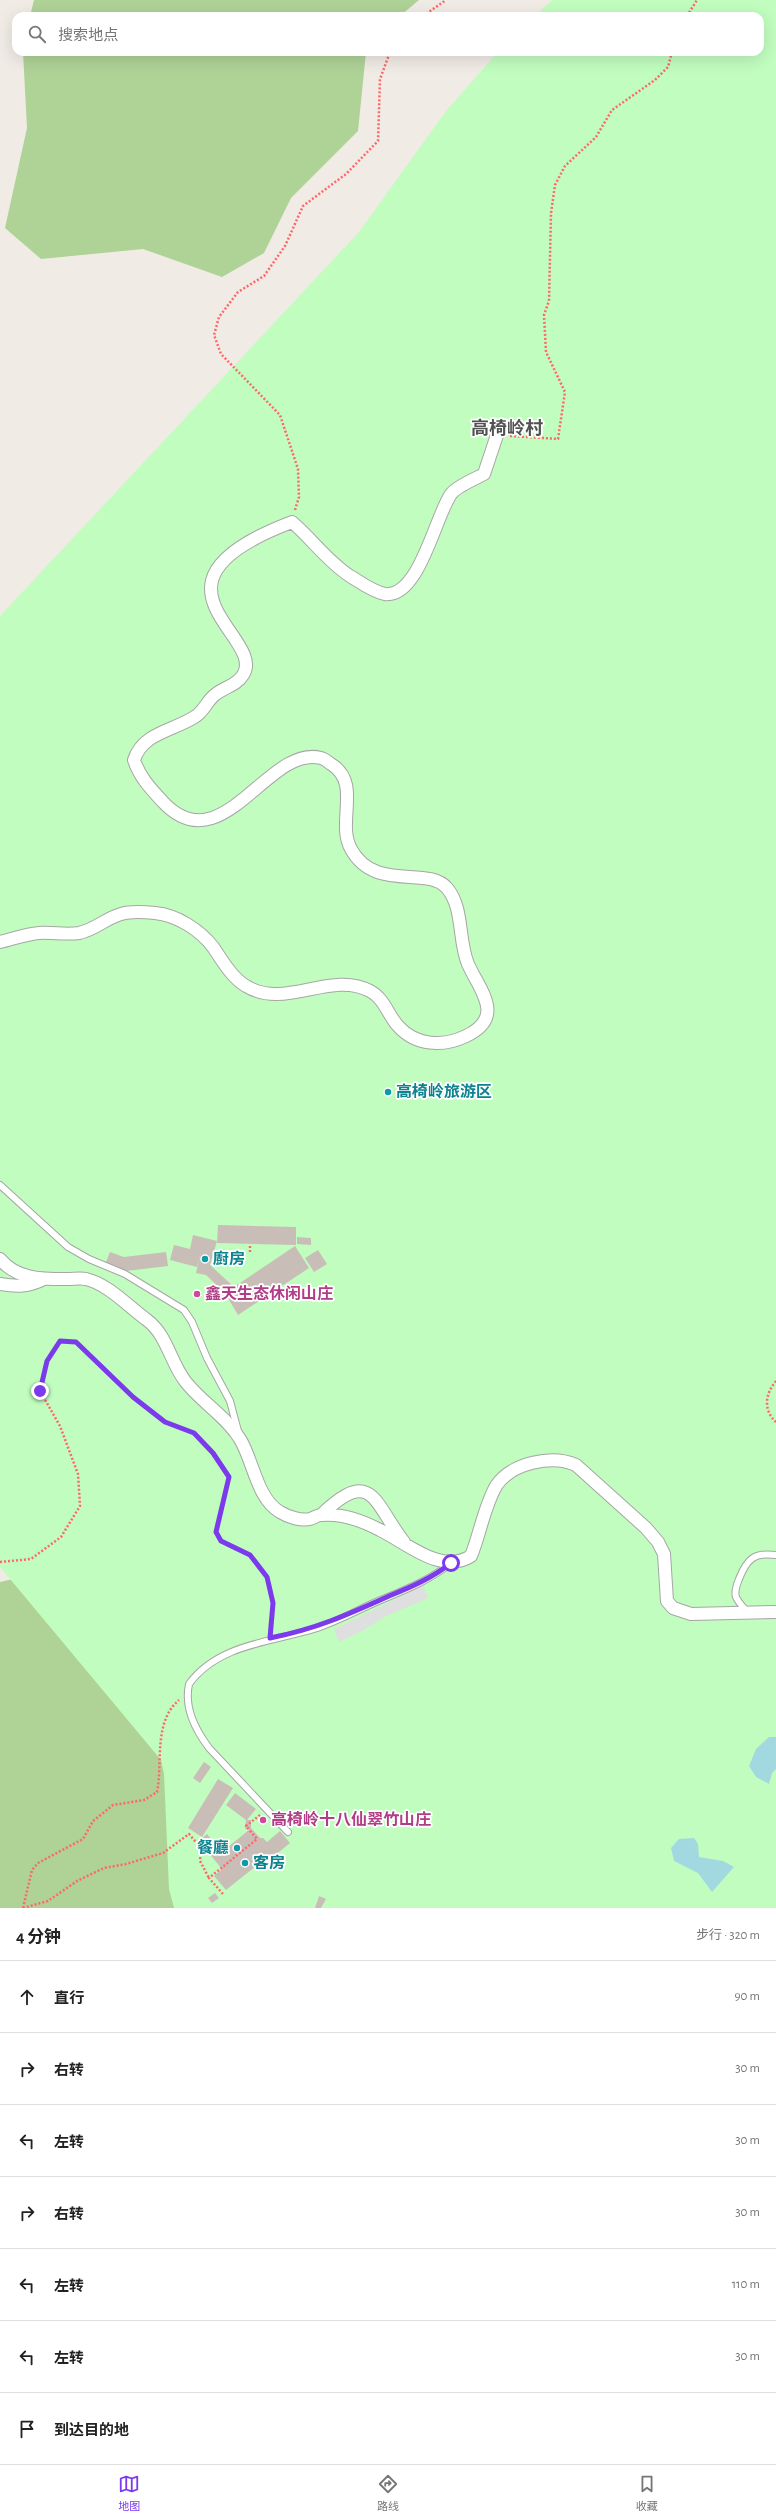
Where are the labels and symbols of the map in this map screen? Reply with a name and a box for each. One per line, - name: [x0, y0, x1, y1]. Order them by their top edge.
- district label: 高椅岭村: [471, 418, 543, 438]
- place label: 高椅岭旅游区: [396, 1082, 492, 1100]
- marker: 高椅岭旅游区: [383, 1087, 393, 1097]
- place label: 廚房: [213, 1250, 245, 1267]
- marker: 廚房: [200, 1254, 210, 1264]
- place label: 鑫天生态休闲山庄: [205, 1284, 333, 1302]
- marker: 鑫天生态休闲山庄: [192, 1289, 202, 1299]
- route end: [31, 1382, 49, 1400]
- route start: [442, 1554, 460, 1572]
- place label: 高椅岭十八仙翠竹山庄: [271, 1810, 431, 1828]
- marker: 高椅岭十八仙翠竹山庄: [258, 1815, 268, 1825]
- place label: 餐廳: [197, 1839, 229, 1856]
- marker: 餐廳: [232, 1843, 242, 1853]
- place label: 客房: [253, 1854, 285, 1871]
- marker: 客房: [240, 1858, 250, 1868]

